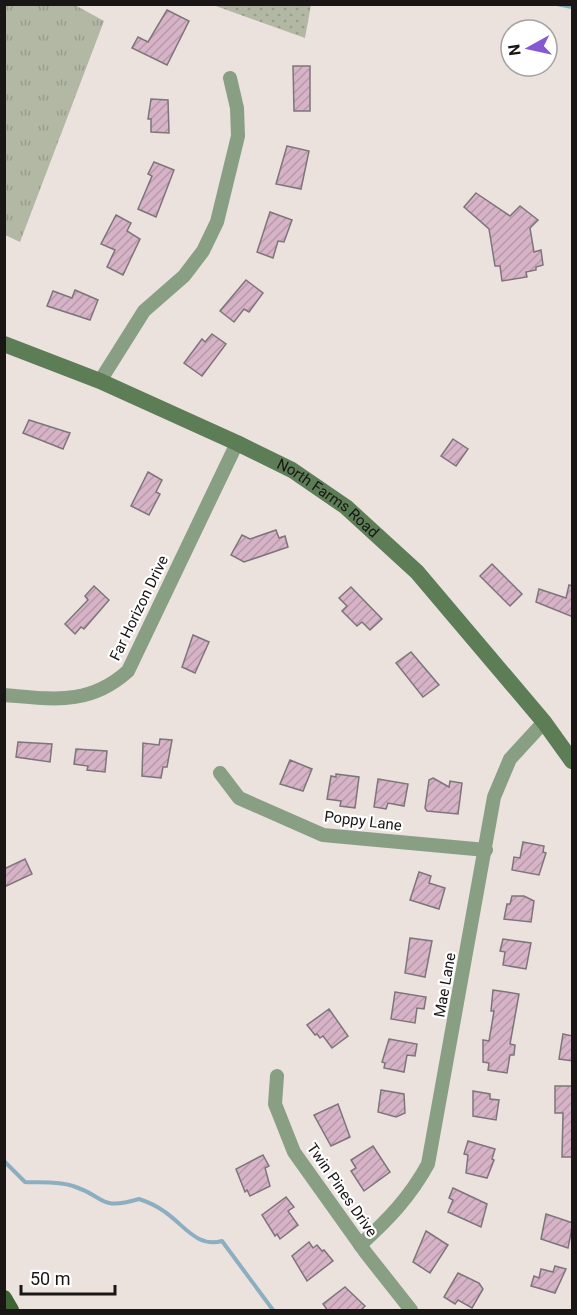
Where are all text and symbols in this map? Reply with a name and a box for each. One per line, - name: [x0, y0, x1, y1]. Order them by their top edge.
- north arrow: [499, 18, 559, 78]
- text: N: [504, 43, 525, 57]
- street label: North Farms Road: [274, 455, 382, 541]
- street label: Far Horizon Drive: [106, 553, 172, 663]
- street label: Poppy Lane: [323, 807, 403, 835]
- street label: Mae Lane: [430, 951, 460, 1019]
- street label: Twin Pines Drive: [303, 1140, 381, 1240]
- scale bar: [21, 1258, 116, 1296]
- text: 50 m: [30, 1268, 70, 1289]

